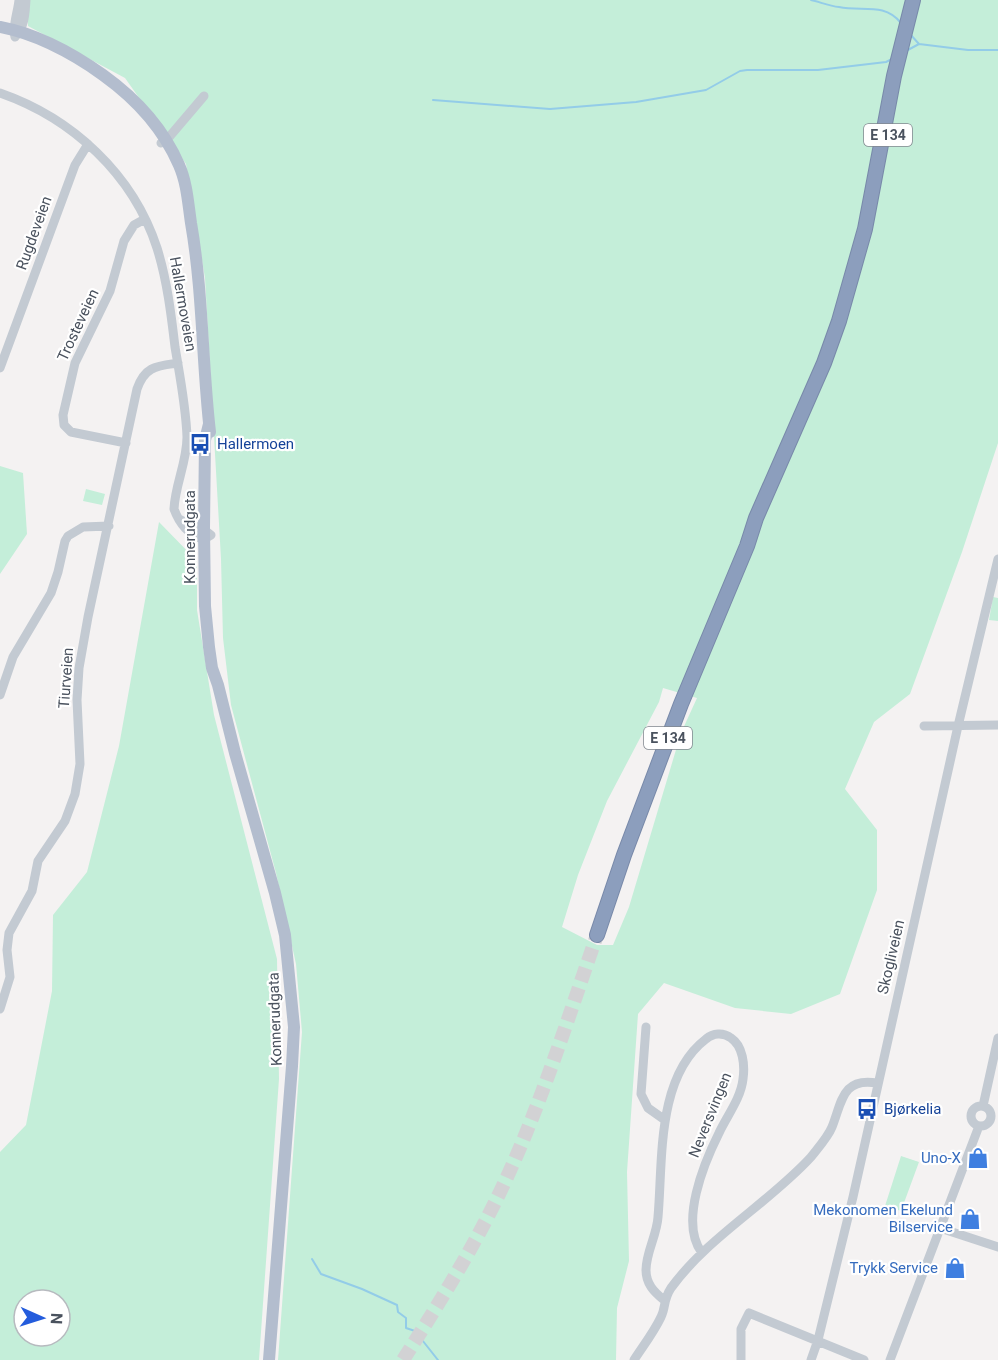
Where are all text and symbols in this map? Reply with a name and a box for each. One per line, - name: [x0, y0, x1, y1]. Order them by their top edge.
- road number: E 134: [864, 124, 912, 146]
- street label: Rugdeveien: [12, 194, 56, 272]
- street label: Hallermoveien: [166, 255, 200, 353]
- street label: Trosteveien: [53, 286, 103, 364]
- bus stop icon: Hallermoen: [188, 432, 212, 456]
- place label: Hallermoen: [217, 435, 294, 453]
- street label: Konnerudgata: [181, 490, 199, 584]
- street label: Tiurveien: [55, 647, 77, 709]
- road number: E 134: [644, 727, 692, 749]
- street label: Skogliveien: [874, 918, 908, 996]
- street label: Konnerudgata: [264, 972, 286, 1066]
- street label: Neversvingen: [685, 1070, 735, 1160]
- bus stop icon: Bjørkelia: [855, 1097, 879, 1121]
- place label: Bjørkelia: [884, 1100, 941, 1118]
- shop icon: Uno-X: [966, 1146, 990, 1170]
- place label: Uno-X: [921, 1149, 962, 1167]
- place label: Mekonomen Ekelund Bilservice: [813, 1201, 953, 1236]
- shop icon: Mekonomen Ekelund Bilservice: [958, 1207, 982, 1231]
- shop icon: Trykk Service: [943, 1256, 967, 1280]
- place label: Trykk Service: [850, 1259, 938, 1277]
- north arrow: [12, 1288, 72, 1348]
- text: N: [47, 1313, 66, 1325]

